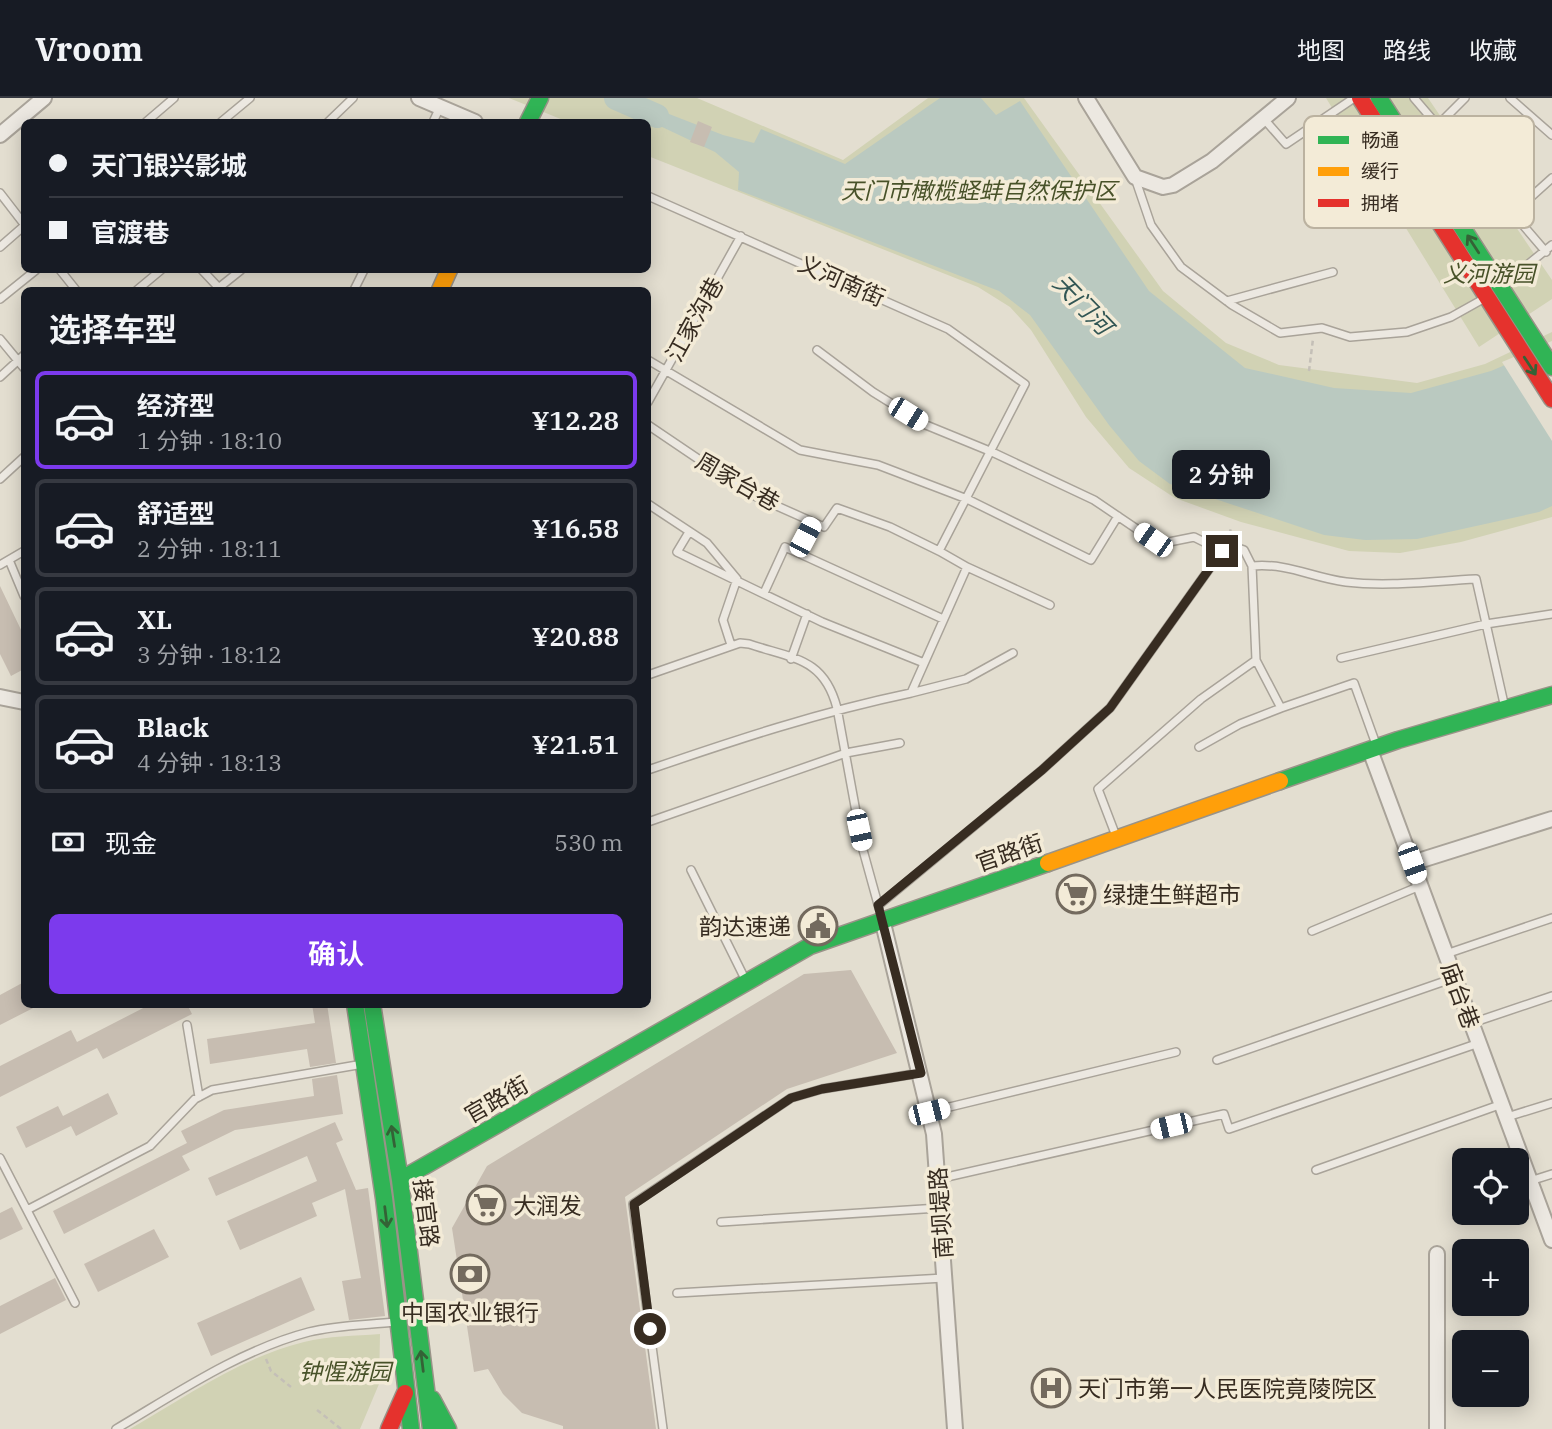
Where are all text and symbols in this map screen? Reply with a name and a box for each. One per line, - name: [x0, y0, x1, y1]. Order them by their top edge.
- text: Vroom: [35, 27, 143, 70]
- text: 地图: [1297, 34, 1345, 66]
- text: 路线: [1383, 34, 1431, 66]
- text: 收藏: [1469, 34, 1517, 66]
- legend: [1304, 116, 1534, 228]
- text: 畅通: [1361, 128, 1399, 152]
- text: 天门银兴影城: [91, 148, 247, 182]
- text: 缓行: [1361, 159, 1399, 183]
- park label: 天门市橄榄蛏蚌自然保护区: [841, 175, 1120, 205]
- text: 拥堵: [1361, 191, 1399, 215]
- text: 官渡巷: [91, 215, 169, 249]
- one-way arrow: [1465, 235, 1479, 255]
- street label: 义河南街: [794, 248, 890, 312]
- park label: 义河游园: [1443, 258, 1538, 288]
- water label: 天门河: [1046, 267, 1122, 344]
- street label: 江家沟巷: [659, 271, 729, 367]
- text: 选择车型: [49, 308, 177, 350]
- one-way arrow: [1524, 355, 1538, 375]
- text: 经济型: [137, 388, 215, 422]
- icon: car: [53, 389, 116, 452]
- car: [885, 394, 932, 434]
- text: ¥12.28: [532, 403, 619, 437]
- text: 1 分钟 · 18:10: [137, 425, 282, 455]
- street label: 周家台巷: [691, 445, 785, 517]
- callout: 2 分钟: [1173, 449, 1271, 498]
- text: 2 分钟: [1188, 459, 1254, 489]
- text: 舒适型: [137, 496, 215, 530]
- icon: car: [53, 497, 116, 560]
- text: ¥16.58: [532, 511, 619, 545]
- car: [786, 514, 825, 560]
- car: [1130, 519, 1177, 561]
- text: 2 分钟 · 18:11: [137, 533, 282, 563]
- route end: [1206, 535, 1238, 567]
- text: XL: [137, 602, 172, 636]
- icon: car: [53, 605, 116, 668]
- text: ¥20.88: [532, 619, 619, 653]
- text: 3 分钟 · 18:12: [137, 639, 282, 669]
- text: Black: [137, 710, 209, 744]
- icon: car: [53, 713, 116, 776]
- text: ¥21.51: [532, 727, 619, 761]
- text: 4 分钟 · 18:13: [137, 747, 282, 777]
- car: [845, 807, 874, 853]
- icon: cash: [49, 823, 87, 861]
- text: 现金: [105, 826, 157, 860]
- text: 530 m: [554, 827, 623, 857]
- street label: 官路街: [971, 827, 1047, 877]
- car: [1395, 840, 1430, 886]
- supermarket icon: 绿捷生鲜超市: [1055, 873, 1097, 915]
- place label: 绿捷生鲜超市: [1103, 879, 1241, 909]
- public building icon: 韵达速递: [797, 905, 839, 947]
- place label: 韵达速递: [699, 911, 791, 941]
- button: 确认: [49, 914, 623, 994]
- street label: 庙台巷: [1435, 957, 1487, 1033]
- street label: 官路街: [459, 1069, 533, 1129]
- car: [907, 1097, 952, 1127]
- car: [1149, 1111, 1194, 1141]
- one-way arrow: [386, 1125, 399, 1148]
- map controls: [1452, 1148, 1529, 1407]
- button: locate: [1452, 1148, 1529, 1225]
- street label: 南坝堤路: [922, 1166, 958, 1260]
- street label: 接官路: [408, 1177, 446, 1249]
- supermarket icon: 大润发: [465, 1184, 507, 1226]
- place label: 大润发: [513, 1190, 582, 1220]
- one-way arrow: [380, 1206, 393, 1228]
- button: +: [1452, 1239, 1529, 1316]
- bank icon: 中国农业银行: [449, 1253, 491, 1295]
- place label: 中国农业银行: [401, 1297, 539, 1327]
- route start: [634, 1313, 666, 1345]
- button: −: [1452, 1330, 1529, 1407]
- one-way arrow: [416, 1350, 429, 1373]
- park label: 钟惺游园: [299, 1356, 394, 1386]
- hospital icon: 天门市第一人民医院竟陵院区: [1030, 1367, 1072, 1409]
- place label: 天门市第一人民医院竟陵院区: [1078, 1373, 1377, 1403]

